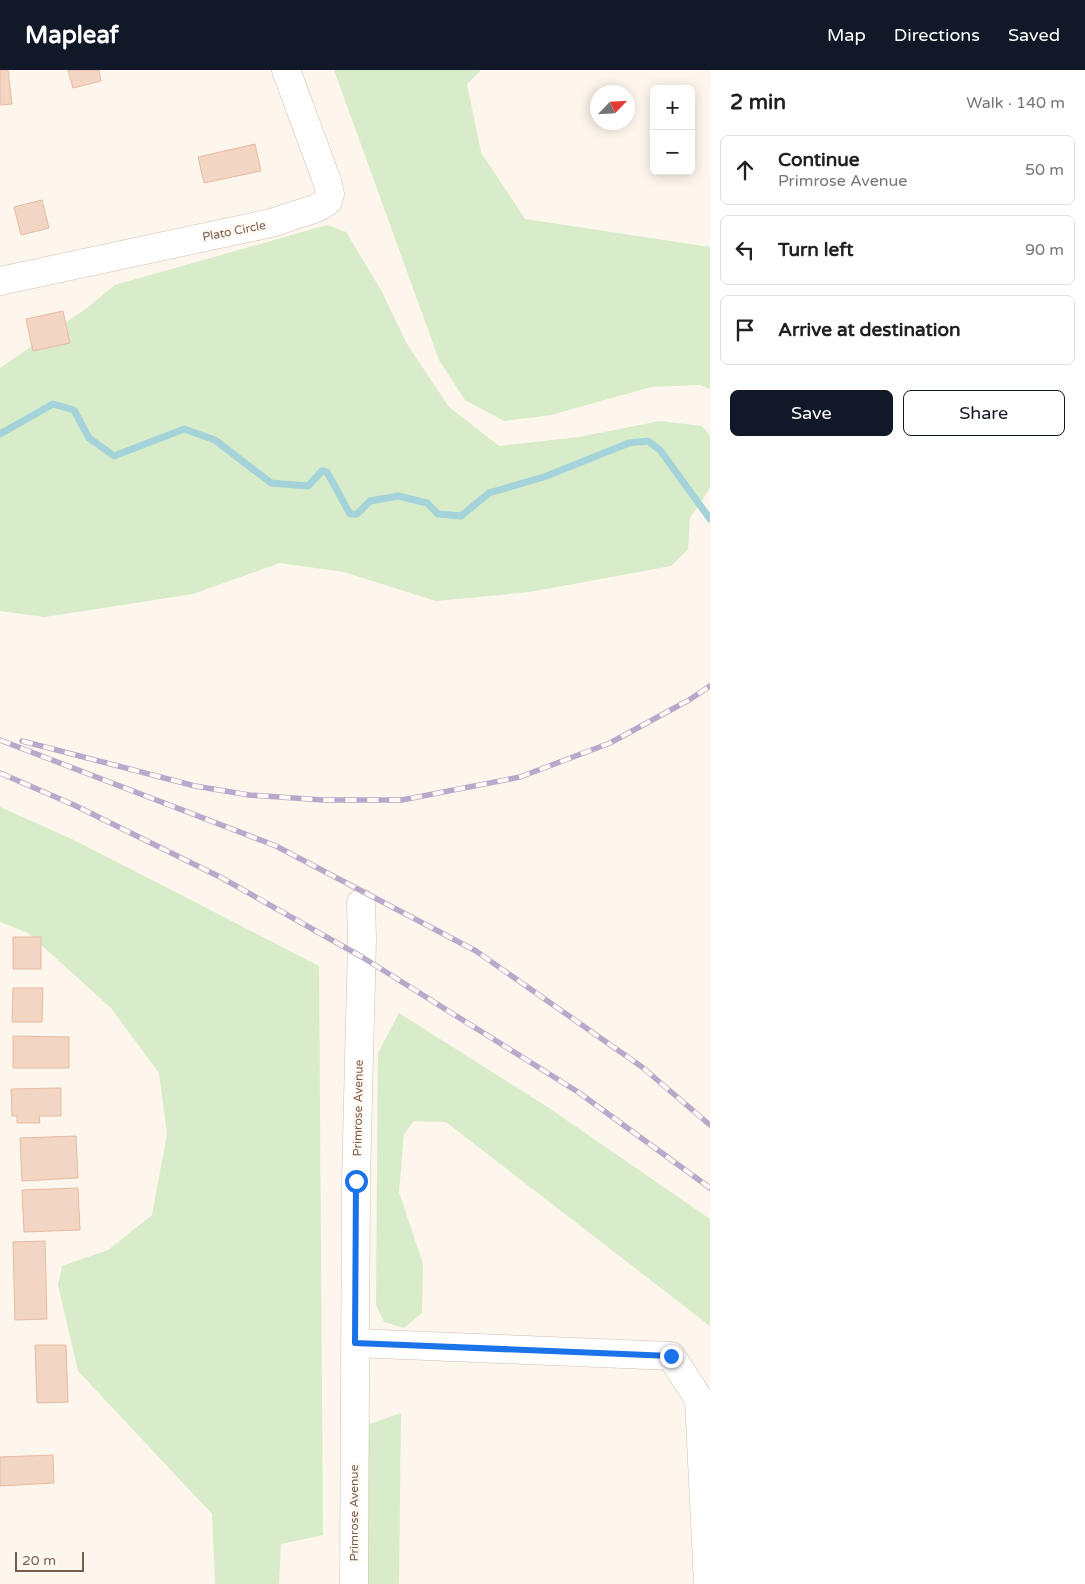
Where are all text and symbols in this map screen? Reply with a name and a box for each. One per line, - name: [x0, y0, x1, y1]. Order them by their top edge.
- text: Mapleaf: [25, 21, 119, 50]
- text: Map: [827, 24, 866, 46]
- text: Directions: [894, 24, 980, 46]
- text: Saved: [1008, 24, 1060, 46]
- north arrow: [590, 85, 635, 130]
- map controls: [650, 85, 695, 175]
- button: +: [650, 85, 695, 130]
- text: 2 min: [730, 90, 786, 115]
- text: Walk · 140 m: [966, 93, 1065, 113]
- button: −: [650, 130, 695, 175]
- text: Continue: [778, 149, 860, 171]
- icon: ahead: [731, 156, 759, 184]
- text: 50 m: [1025, 160, 1064, 180]
- text: Primrose Avenue: [778, 171, 907, 191]
- street label: Plato Circle: [201, 218, 267, 244]
- icon: left: [731, 236, 759, 264]
- text: Turn left: [778, 239, 854, 261]
- text: 90 m: [1025, 240, 1064, 260]
- icon: arrive: [731, 316, 759, 344]
- text: Arrive at destination: [778, 319, 961, 341]
- button: Save: [730, 390, 893, 436]
- button: Share: [903, 390, 1065, 436]
- street label: Primrose Avenue: [350, 1059, 366, 1157]
- route start: [345, 1170, 368, 1193]
- route end: [660, 1345, 683, 1368]
- street label: Primrose Avenue: [347, 1464, 361, 1561]
- scale bar: [15, 1549, 84, 1572]
- text: 20 m: [22, 1552, 56, 1569]

